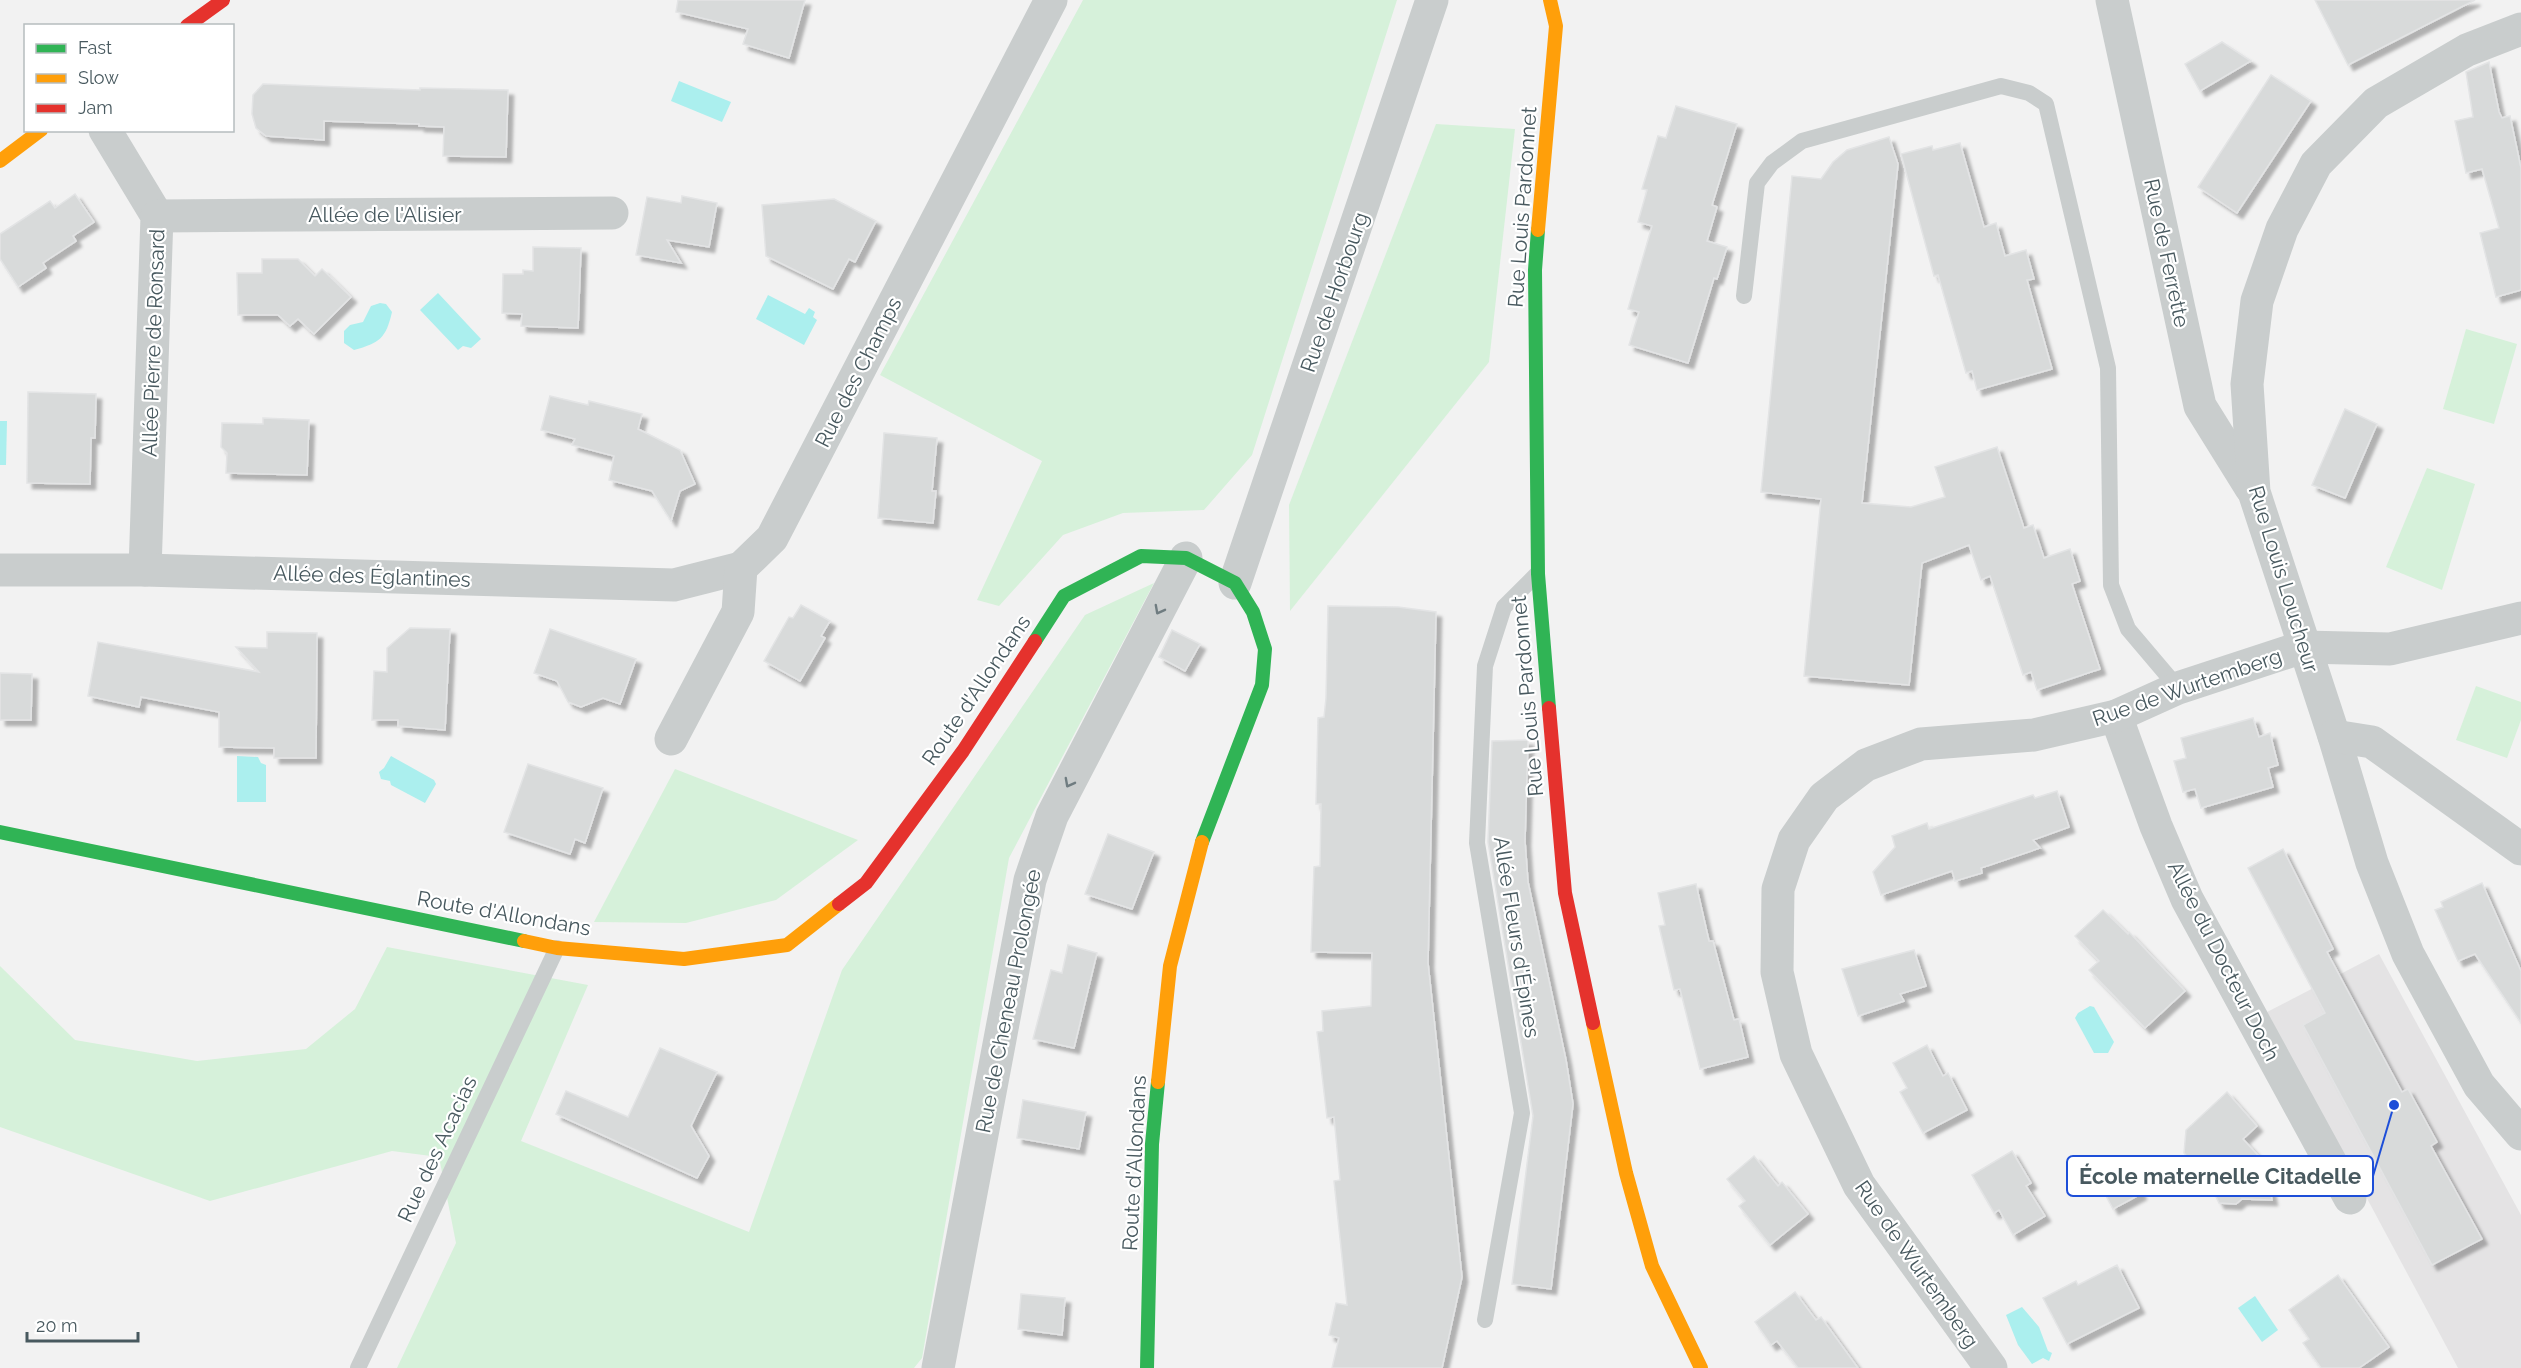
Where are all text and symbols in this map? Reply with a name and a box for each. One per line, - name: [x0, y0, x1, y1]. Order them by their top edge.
- legend: [24, 24, 234, 132]
- text: Fast: [78, 37, 112, 58]
- text: Slow: [78, 67, 119, 88]
- text: Jam: [78, 97, 113, 118]
- street label: Rue Louis Pardonnet: [1503, 106, 1541, 308]
- street label: Rue de Ferrette: [2139, 176, 2195, 330]
- street label: Allée de l'Alisier: [308, 202, 462, 227]
- street label: Rue de Horbourg: [1295, 209, 1373, 375]
- street label: Allée Pierre de Ronsard: [137, 229, 169, 457]
- street label: Rue des Champs: [809, 293, 907, 451]
- street label: Rue Louis Loucheur: [2244, 483, 2324, 676]
- street label: Allée des Églantines: [273, 560, 471, 592]
- street label: Rue Louis Pardonnet: [1506, 595, 1548, 797]
- one-way arrow: [1155, 604, 1166, 614]
- street label: Route d'Allondans: [916, 610, 1036, 770]
- street label: Rue de Wurtemberg: [2089, 643, 2285, 731]
- one-way arrow: [1065, 777, 1076, 787]
- street label: Allée Fleurs d'Épines: [1489, 835, 1545, 1039]
- street label: Allée du Docteur Doch: [2163, 857, 2285, 1065]
- street label: Rue de Cheneau Prolongée: [970, 867, 1046, 1135]
- street label: Route d'Allondans: [415, 885, 593, 941]
- street label: Rue des Acacias: [392, 1072, 482, 1226]
- street label: Route d'Allondans: [1117, 1074, 1151, 1252]
- callout: École maternelle Citadelle: [2067, 1156, 2373, 1196]
- text: École maternelle Citadelle: [2079, 1163, 2361, 1189]
- street label: Rue de Wurtemberg: [1850, 1176, 1984, 1352]
- scale bar: [27, 1305, 138, 1343]
- text: 20 m: [36, 1315, 78, 1336]

